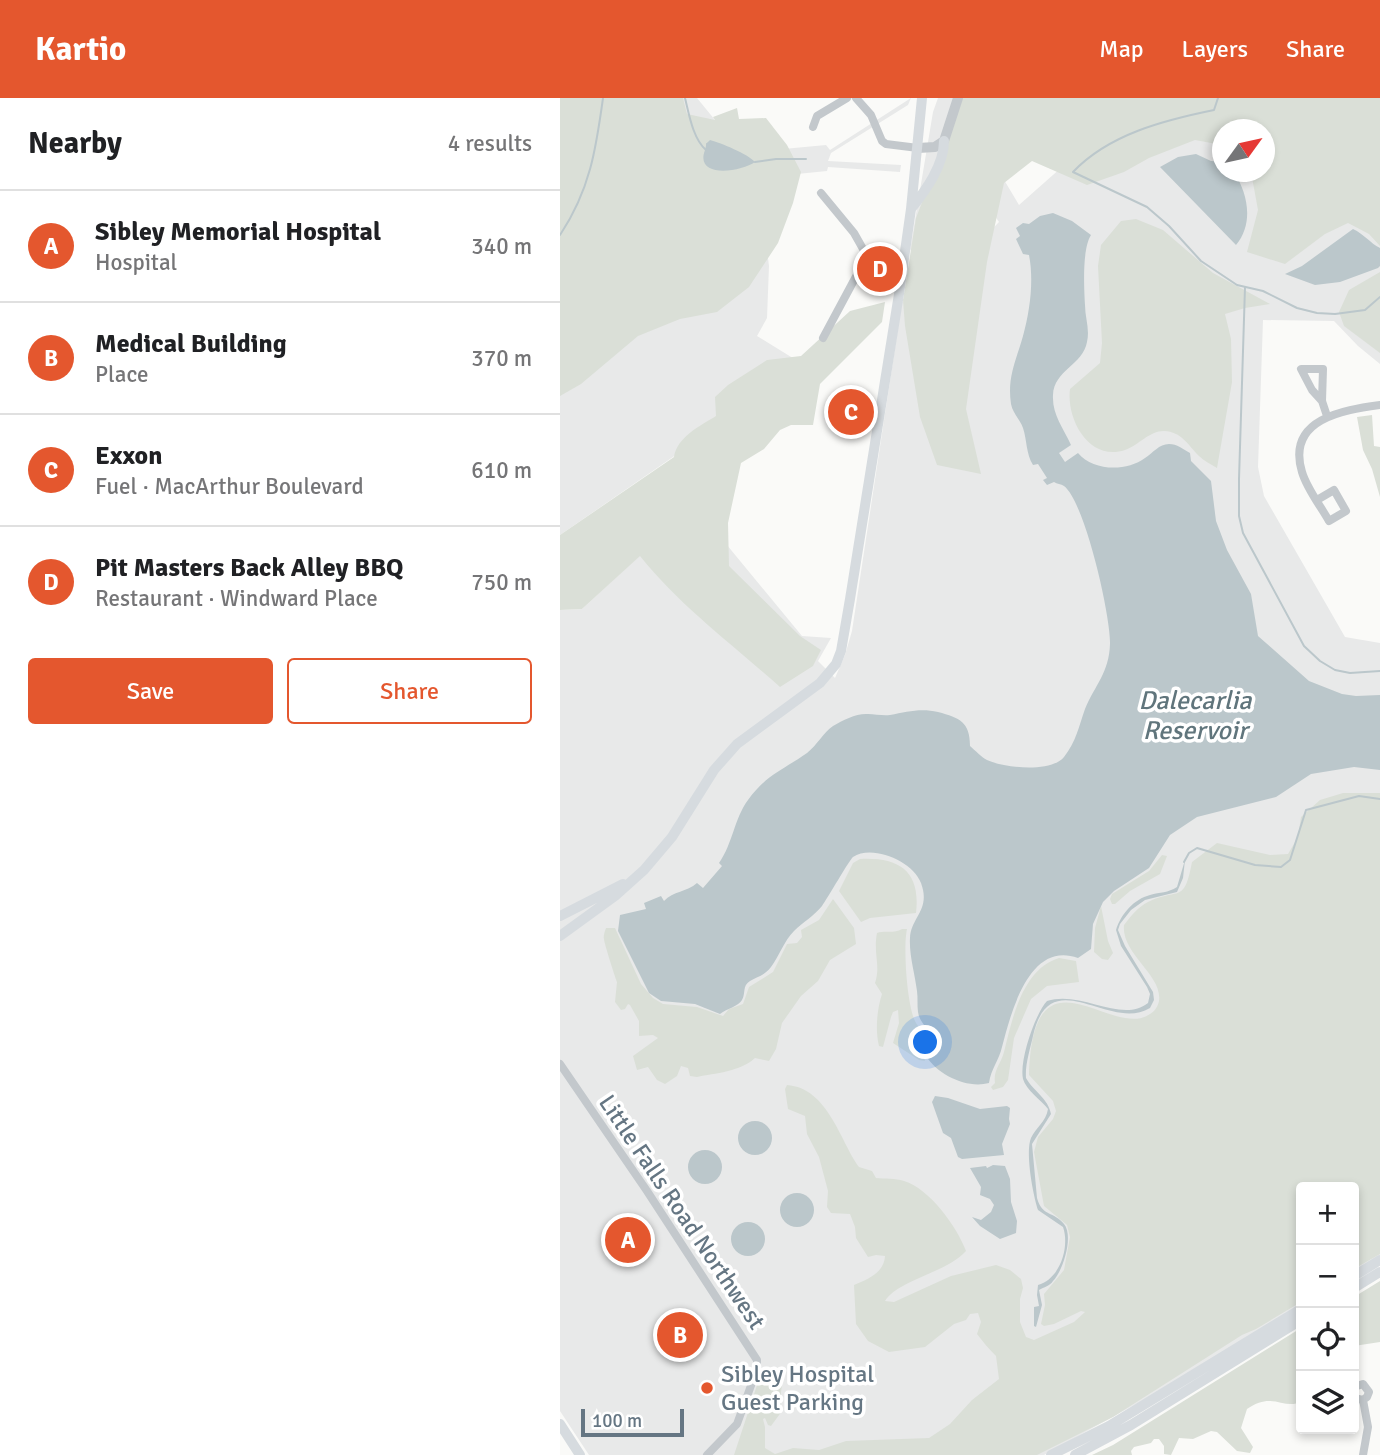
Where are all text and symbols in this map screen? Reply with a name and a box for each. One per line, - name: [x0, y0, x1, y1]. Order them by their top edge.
- text: Kartio: [35, 29, 126, 70]
- text: Map: [1099, 34, 1144, 64]
- text: Layers: [1182, 34, 1248, 64]
- text: Share: [1286, 34, 1345, 64]
- north arrow: [1212, 119, 1275, 182]
- text: Nearby: [28, 125, 122, 162]
- text: 4 results: [448, 129, 532, 158]
- text: Sibley Memorial Hospital: [95, 216, 381, 248]
- text: A: [44, 232, 58, 261]
- text: 340 m: [471, 232, 532, 261]
- pin: D: [857, 243, 903, 295]
- text: Hospital: [95, 248, 177, 277]
- text: Medical Building: [95, 328, 287, 360]
- text: B: [44, 344, 58, 373]
- text: 370 m: [471, 344, 532, 373]
- text: Place: [95, 360, 149, 389]
- pin: C: [828, 386, 874, 438]
- text: Exxon: [95, 440, 162, 472]
- text: C: [44, 456, 58, 485]
- text: 610 m: [471, 456, 532, 485]
- text: Fuel · MacArthur Boulevard: [95, 472, 364, 501]
- text: Pit Masters Back Alley BBQ: [95, 552, 403, 584]
- text: D: [43, 568, 59, 597]
- text: 750 m: [471, 568, 532, 597]
- text: Restaurant · Windward Place: [95, 584, 378, 613]
- button: Save: [28, 658, 273, 724]
- button: Share: [287, 658, 532, 724]
- water label: Dalecarlia Reservoir: [1139, 685, 1252, 747]
- your location: [908, 1025, 942, 1059]
- street label: Little Falls Road Northwest: [592, 1089, 772, 1335]
- map controls: [1296, 1182, 1359, 1434]
- button: +: [1296, 1182, 1359, 1245]
- pin: A: [605, 1214, 651, 1266]
- button: −: [1296, 1245, 1359, 1308]
- button: locate: [1296, 1308, 1359, 1371]
- pin: B: [657, 1309, 703, 1361]
- place label: Sibley Hospital Guest Parking: [721, 1359, 874, 1417]
- button: layers: [1296, 1371, 1359, 1434]
- marker: Sibley Hospital Guest Parking: [699, 1380, 715, 1396]
- scale bar: [581, 1406, 684, 1438]
- text: 100 m: [592, 1409, 642, 1433]

